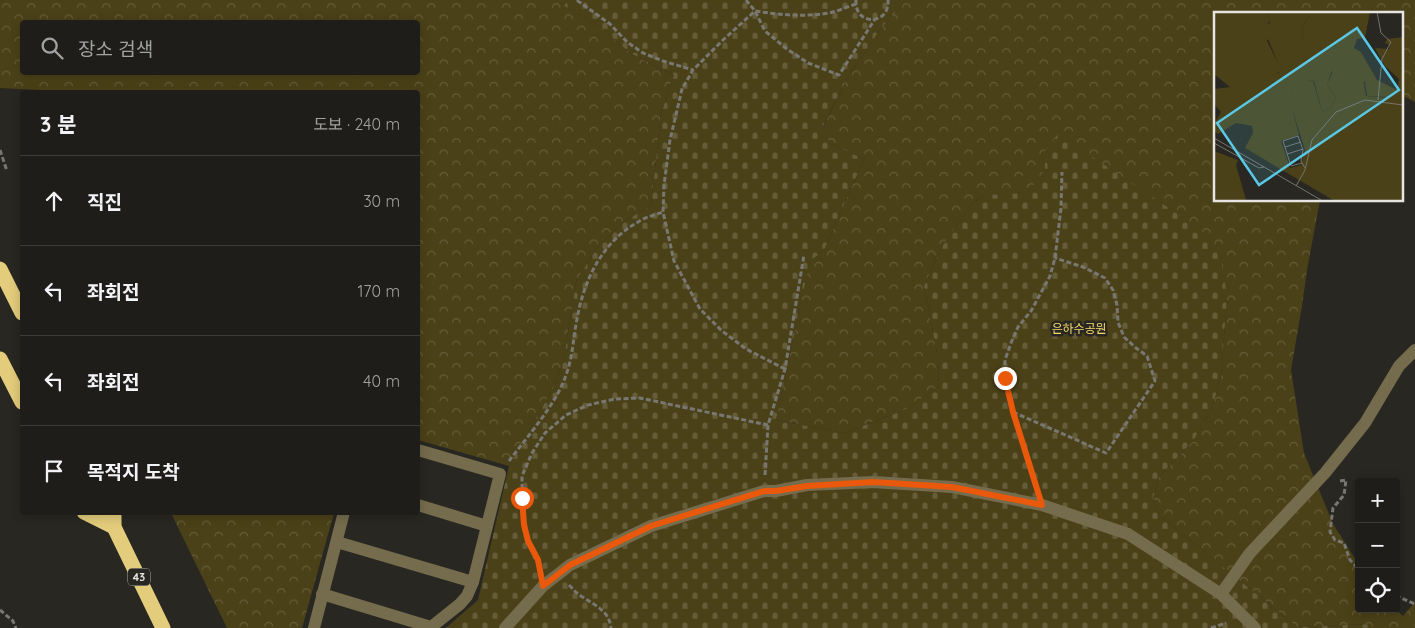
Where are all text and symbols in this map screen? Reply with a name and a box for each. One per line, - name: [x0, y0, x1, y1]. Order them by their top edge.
- inset map: [1214, 12, 1402, 201]
- search box: [20, 20, 420, 75]
- icon: search: [38, 34, 66, 62]
- text: 장소 검색: [78, 37, 153, 61]
- text: 3 분: [40, 111, 76, 137]
- text: 도보 · 240 m: [313, 114, 400, 134]
- icon: ahead: [40, 187, 68, 215]
- text: 직진: [87, 190, 122, 214]
- text: 30 m: [363, 191, 400, 211]
- icon: left: [40, 277, 68, 305]
- text: 좌회전: [87, 280, 139, 304]
- text: 170 m: [357, 281, 400, 301]
- park label: 은하수공원: [1051, 321, 1107, 336]
- icon: left: [40, 367, 68, 395]
- route end: [994, 367, 1017, 390]
- text: 좌회전: [87, 370, 139, 394]
- text: 40 m: [363, 371, 400, 391]
- icon: arrive: [40, 457, 68, 485]
- text: 목적지 도착: [87, 460, 180, 484]
- map controls: [1355, 478, 1400, 613]
- button: +: [1355, 478, 1400, 523]
- route start: [511, 487, 534, 510]
- button: −: [1355, 523, 1400, 568]
- road number: 43: [128, 568, 150, 586]
- button: locate: [1355, 568, 1400, 613]

